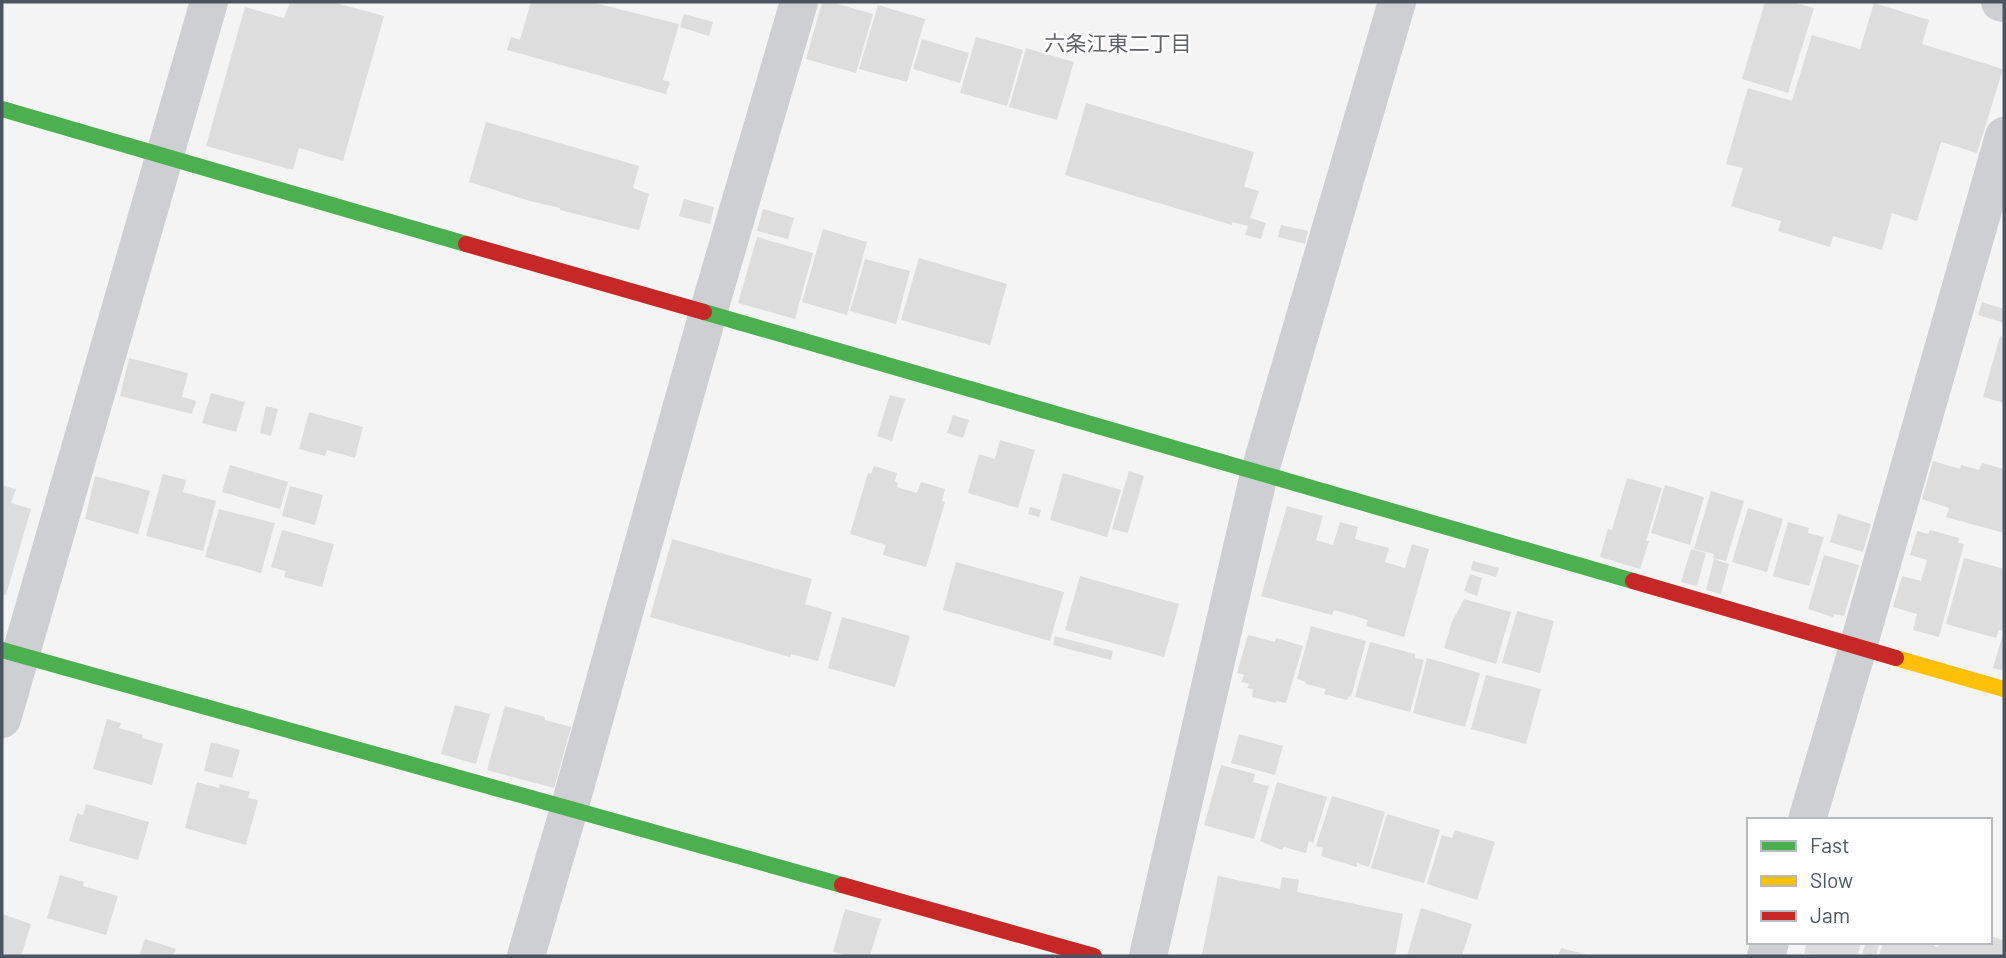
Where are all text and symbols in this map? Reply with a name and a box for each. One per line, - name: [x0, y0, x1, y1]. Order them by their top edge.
- district label: 六条江東二丁目: [1045, 30, 1192, 55]
- legend: [1747, 818, 1992, 944]
- text: Fast: [1810, 832, 1850, 857]
- text: Slow: [1810, 867, 1853, 892]
- text: Jam: [1810, 902, 1850, 927]

